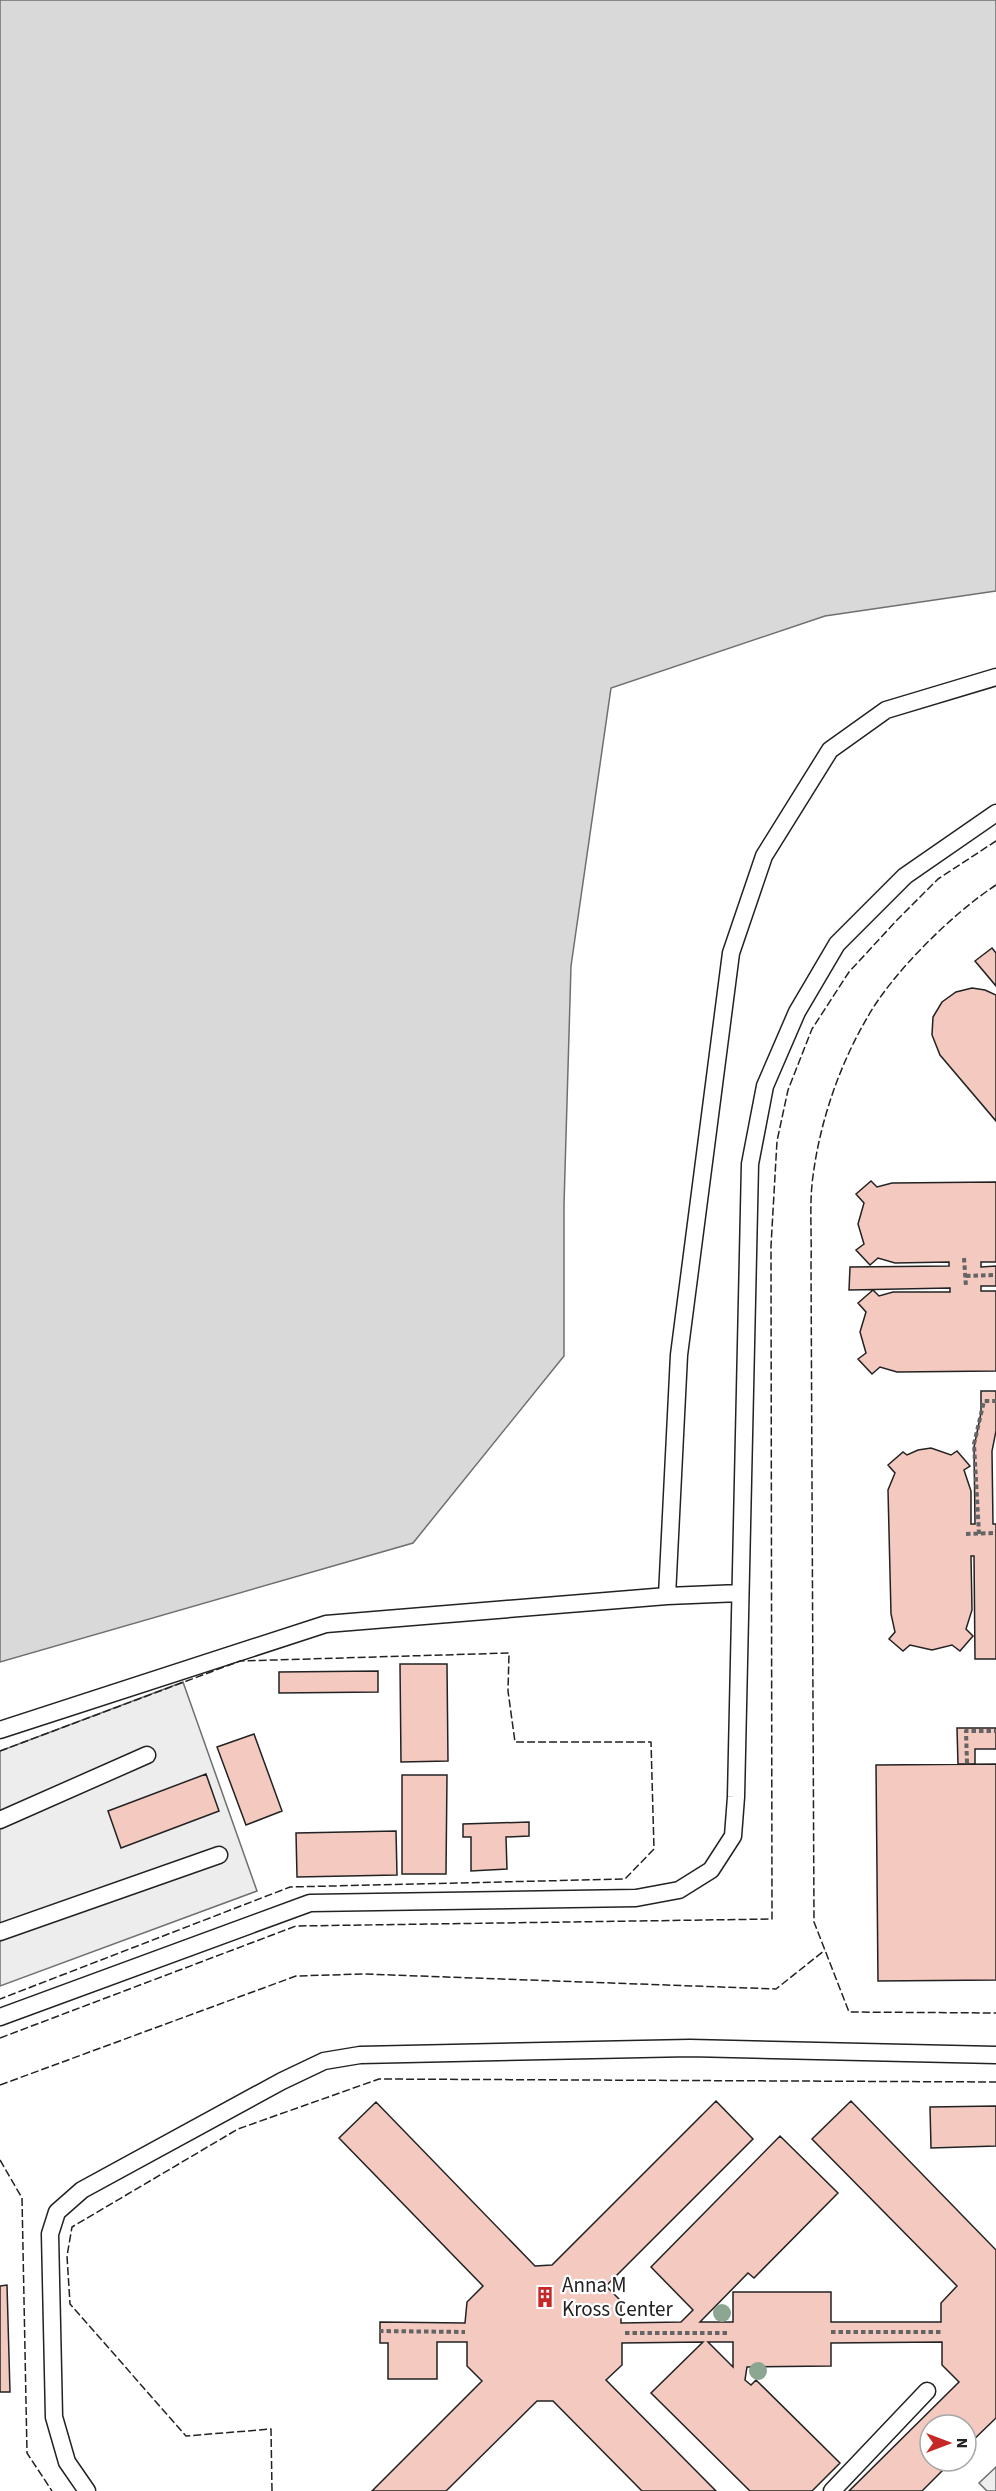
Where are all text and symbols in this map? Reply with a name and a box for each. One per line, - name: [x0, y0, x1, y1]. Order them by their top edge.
- place label: Anna M Kross Center: [562, 2270, 673, 2324]
- building icon: Anna M Kross Center: [533, 2285, 557, 2309]
- north arrow: [918, 2413, 978, 2473]
- text: N: [951, 2438, 973, 2448]

